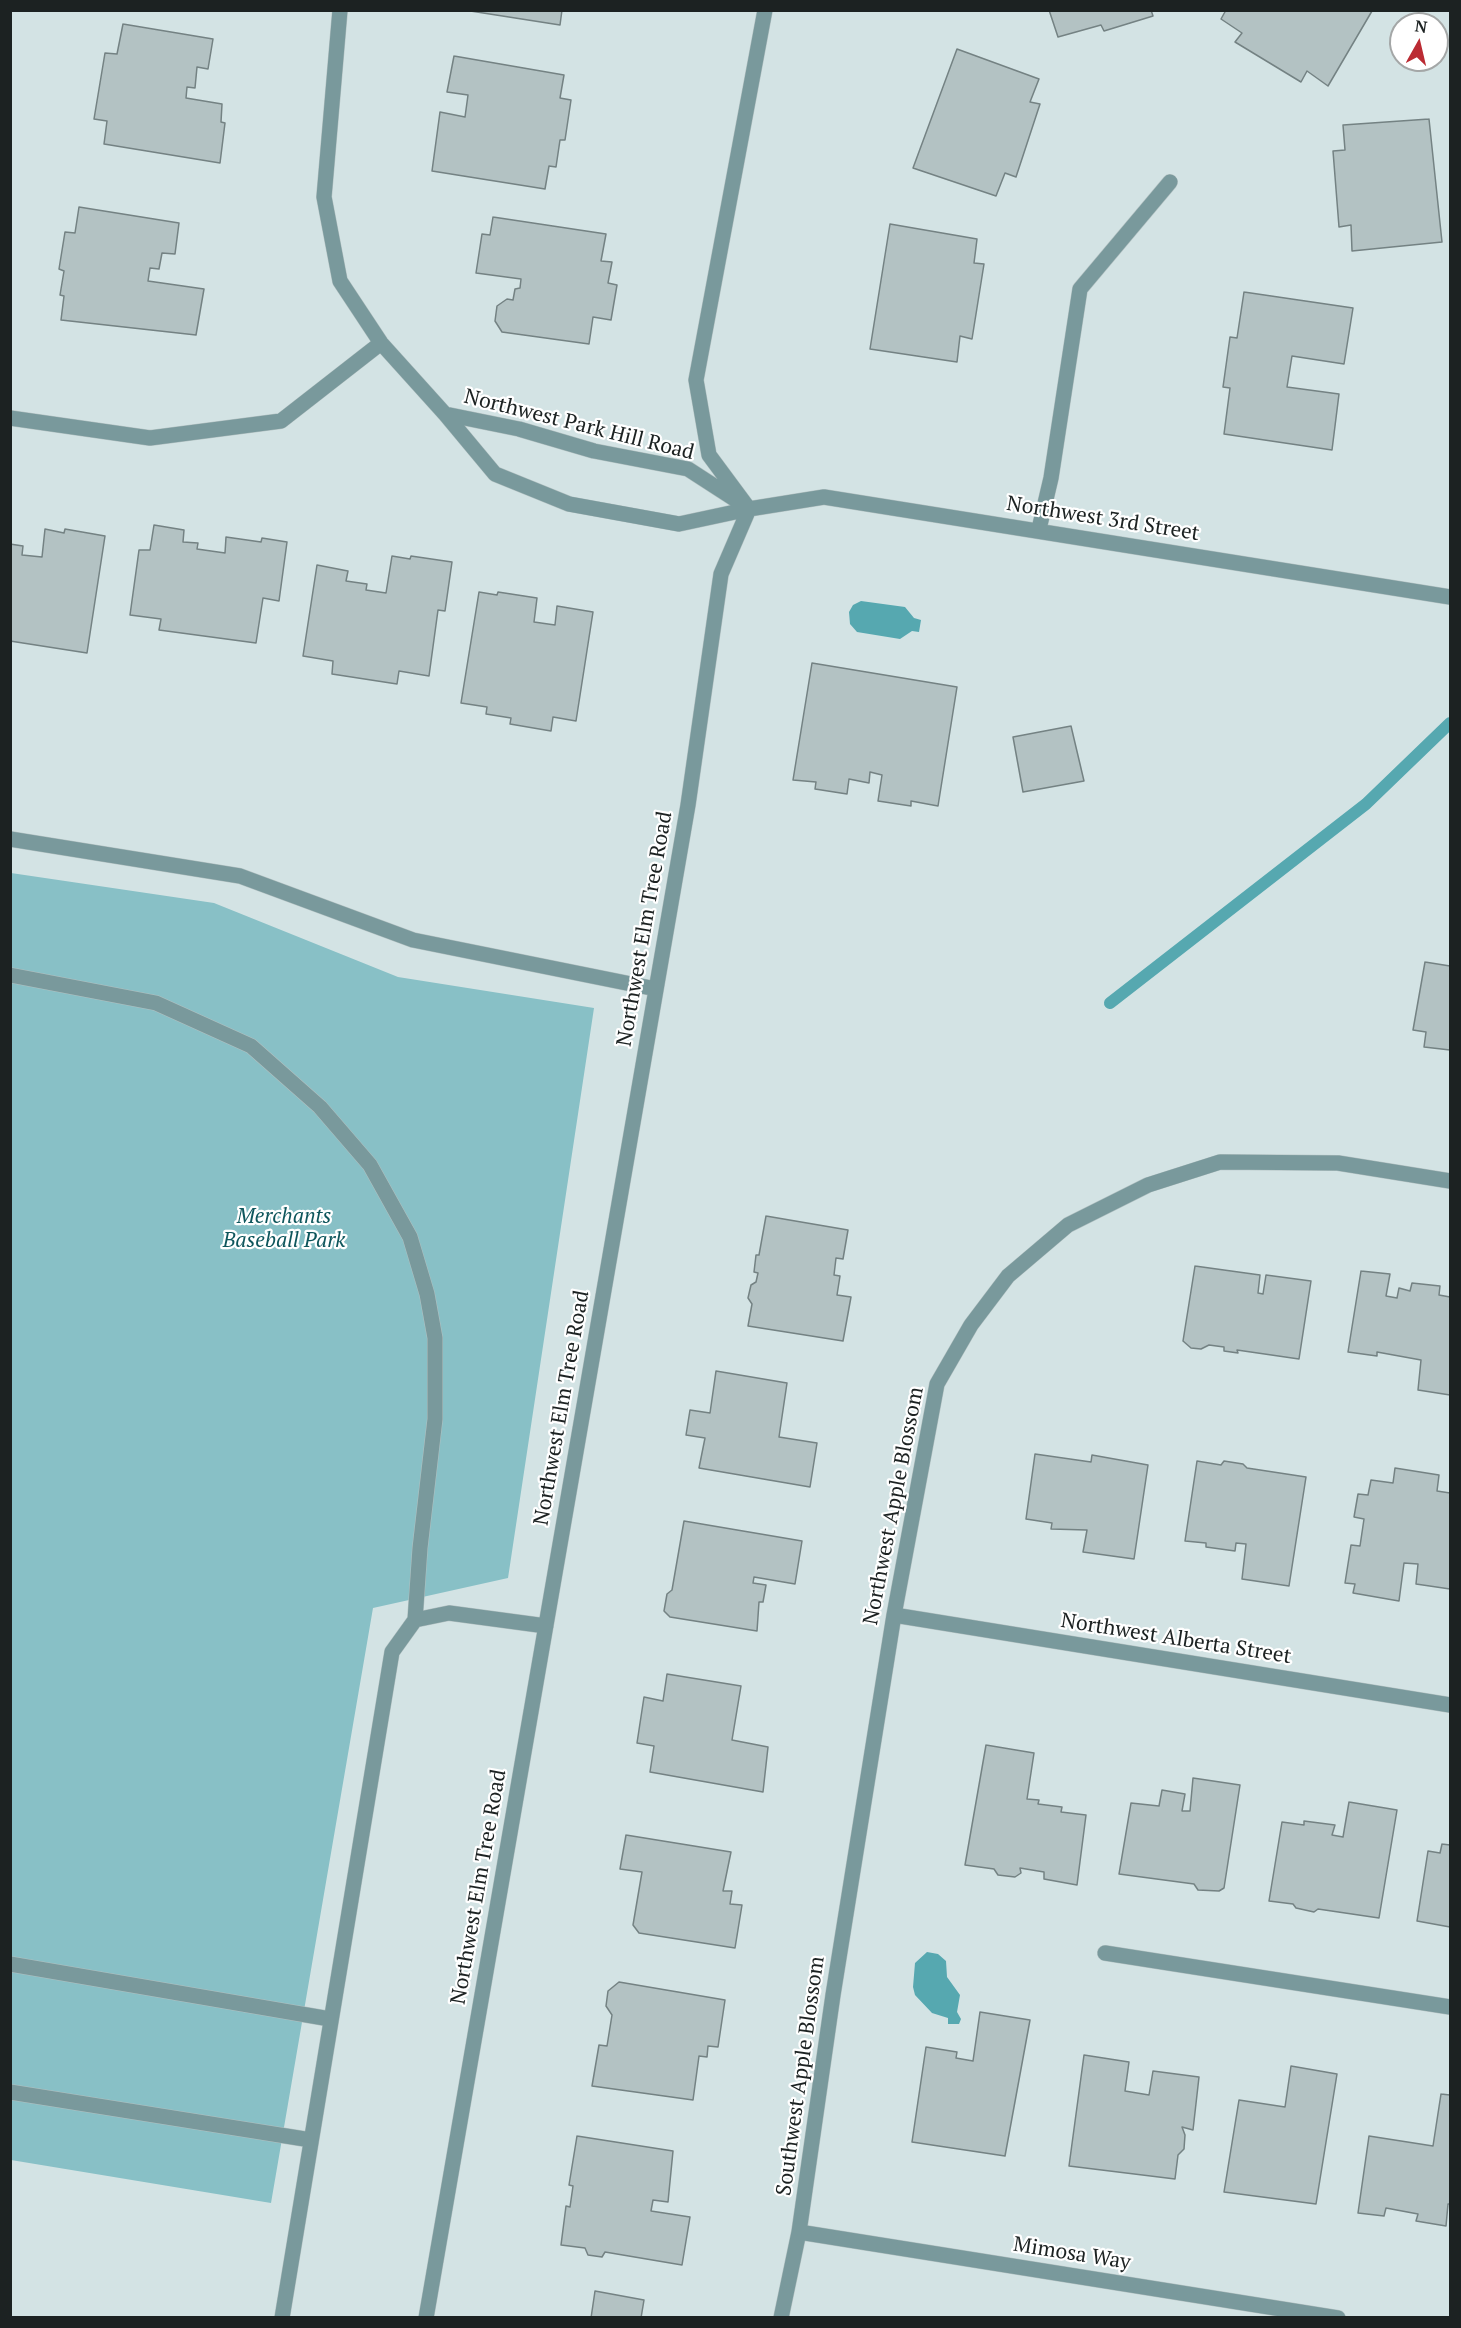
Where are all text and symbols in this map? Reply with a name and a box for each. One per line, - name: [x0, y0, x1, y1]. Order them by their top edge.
- north arrow: [1389, 12, 1449, 72]
- text: N: [1414, 14, 1429, 38]
- street label: Northwest Park Hill Road: [461, 384, 697, 466]
- street label: Northwest 3rd Street: [1005, 491, 1201, 547]
- street label: Northwest Elm Tree Road: [612, 810, 678, 1048]
- park label: Merchants Baseball Park: [223, 1204, 345, 1254]
- street label: Northwest Elm Tree Road: [529, 1289, 595, 1527]
- street label: Northwest Apple Blossom: [859, 1385, 929, 1627]
- street label: Northwest Alberta Street: [1059, 1608, 1293, 1670]
- street label: Northwest Elm Tree Road: [446, 1768, 512, 2006]
- street label: Southwest Apple Blossom: [772, 1955, 830, 2197]
- street label: Mimosa Way: [1011, 2232, 1133, 2276]

